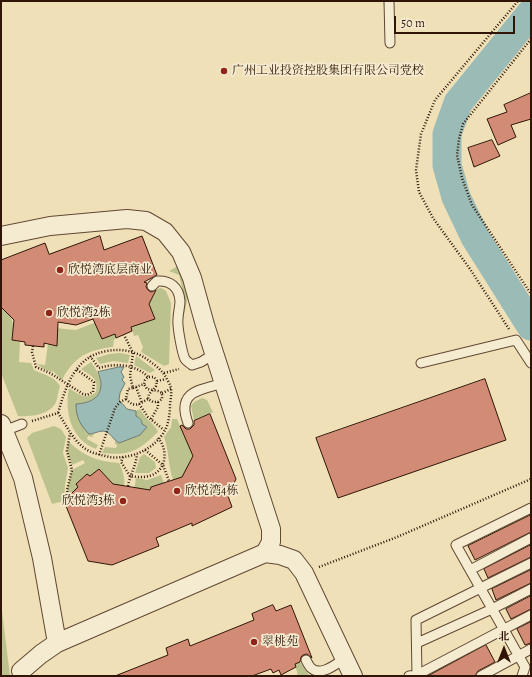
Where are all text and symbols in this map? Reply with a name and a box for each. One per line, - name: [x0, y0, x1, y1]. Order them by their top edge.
- scale bar: [396, 8, 517, 34]
- text: 50 m: [401, 15, 425, 31]
- place label: 广州工业投资控股集团有限公司党校: [232, 64, 424, 78]
- marker: 广州工业投资控股集团有限公司党校: [219, 66, 229, 76]
- place label: 欣悦湾底层商业: [68, 263, 152, 277]
- marker: 欣悦湾底层商业: [55, 265, 65, 275]
- place label: 欣悦湾2栋: [57, 306, 111, 320]
- marker: 欣悦湾2栋: [44, 308, 54, 318]
- place label: 欣悦湾4栋: [185, 484, 238, 498]
- marker: 欣悦湾4栋: [172, 486, 182, 496]
- place label: 欣悦湾3栋: [62, 494, 115, 508]
- marker: 欣悦湾3栋: [118, 496, 128, 506]
- north arrow: [484, 629, 524, 669]
- text: 北: [499, 629, 510, 644]
- place label: 翠桃苑: [262, 635, 298, 649]
- marker: 翠桃苑: [249, 637, 259, 647]

